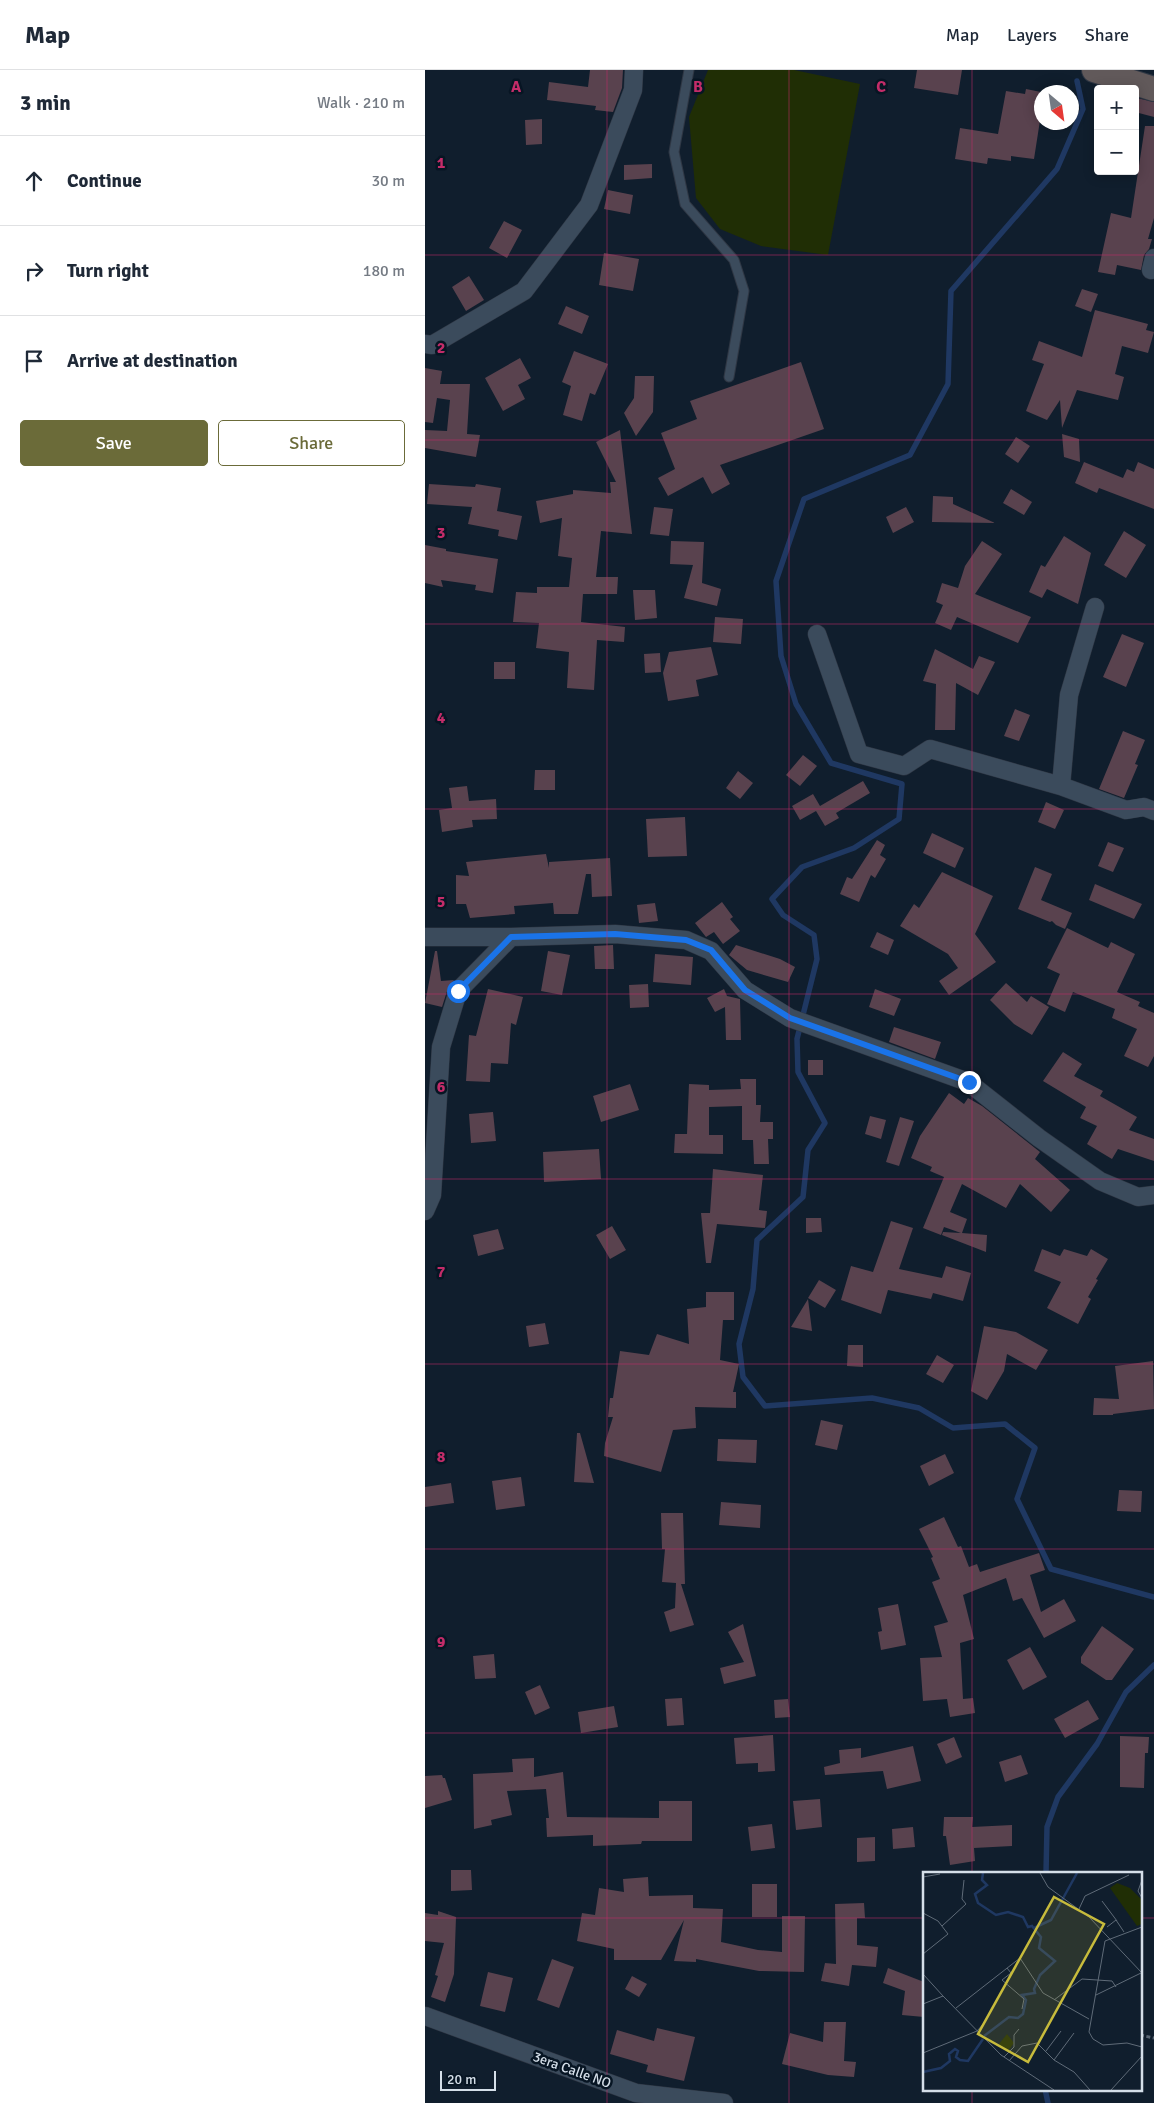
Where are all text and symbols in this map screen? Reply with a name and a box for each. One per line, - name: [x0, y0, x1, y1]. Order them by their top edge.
- text: Map: [25, 20, 70, 50]
- text: Map: [946, 24, 979, 46]
- text: Layers: [1007, 24, 1057, 46]
- text: Share: [1085, 24, 1129, 46]
- text: A: [511, 77, 522, 97]
- text: B: [693, 77, 703, 97]
- text: C: [876, 77, 886, 97]
- north arrow: [1034, 85, 1079, 130]
- map controls: [1094, 85, 1139, 175]
- button: +: [1094, 85, 1139, 130]
- text: 3 min: [20, 90, 71, 116]
- text: Walk · 210 m: [317, 93, 405, 113]
- button: −: [1094, 130, 1139, 175]
- text: 1: [437, 153, 446, 173]
- icon: ahead: [20, 167, 48, 195]
- text: Continue: [67, 169, 142, 193]
- text: 30 m: [371, 171, 405, 191]
- icon: right: [20, 257, 48, 285]
- text: Turn right: [67, 259, 149, 283]
- text: 180 m: [363, 261, 405, 281]
- text: 2: [437, 338, 445, 358]
- icon: arrive: [20, 347, 48, 375]
- text: Arrive at destination: [67, 349, 238, 373]
- button: Save: [20, 420, 208, 466]
- button: Share: [218, 420, 405, 466]
- text: 3: [437, 523, 445, 543]
- text: 4: [437, 708, 446, 728]
- text: 5: [437, 892, 445, 912]
- route start: [447, 980, 470, 1003]
- route end: [958, 1071, 981, 1094]
- text: 6: [437, 1077, 446, 1097]
- text: 7: [437, 1262, 446, 1282]
- text: 8: [437, 1447, 446, 1467]
- text: 9: [437, 1632, 446, 1652]
- inset map: [923, 1872, 1141, 2090]
- street label: 3era Calle NO: [531, 2048, 613, 2092]
- scale bar: [440, 2068, 496, 2091]
- text: 20 m: [447, 2071, 476, 2088]

